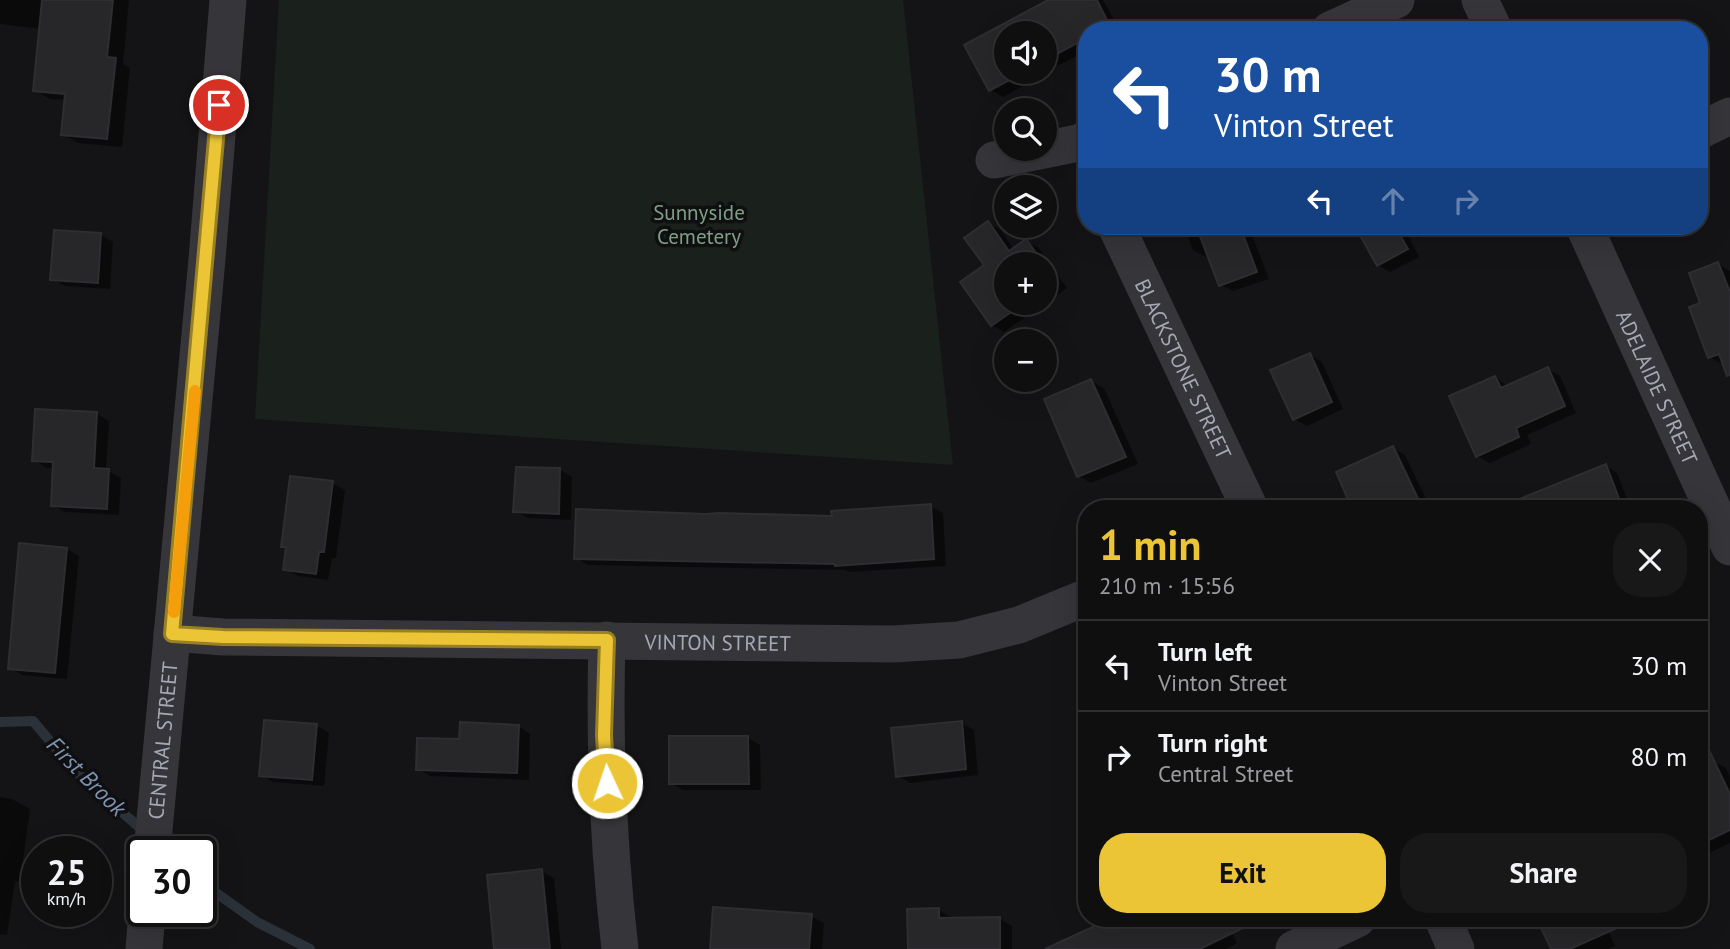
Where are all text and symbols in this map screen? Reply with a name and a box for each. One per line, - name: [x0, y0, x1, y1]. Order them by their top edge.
- map controls: [994, 21, 1057, 392]
- button: sound: [994, 21, 1057, 84]
- text: 30 m: [1214, 42, 1321, 106]
- icon: left: [1099, 49, 1190, 140]
- pin: [189, 75, 249, 135]
- icon: arrive: [200, 86, 238, 124]
- button: search: [994, 98, 1057, 161]
- text: Vinton Street: [1214, 104, 1394, 146]
- button: layers: [994, 175, 1057, 238]
- icon: left: [1301, 182, 1339, 220]
- icon: ahead: [1374, 182, 1412, 220]
- icon: right: [1447, 182, 1485, 220]
- park label: Sunnyside Cemetery: [653, 199, 745, 250]
- button: +: [994, 252, 1057, 315]
- street label: BLACKSTONE STREET: [1129, 274, 1238, 464]
- street label: ADELAIDE STREET: [1610, 306, 1704, 469]
- button: −: [994, 329, 1057, 392]
- text: 1 min: [1099, 517, 1201, 572]
- button: close: [1613, 523, 1687, 597]
- text: 210 m · 15:56: [1099, 571, 1235, 600]
- street label: VINTON STREET: [643, 628, 792, 656]
- text: Turn left: [1158, 635, 1252, 668]
- icon: left: [1099, 647, 1137, 685]
- text: 30 m: [1631, 649, 1687, 682]
- street label: CENTRAL STREET: [142, 660, 183, 821]
- text: Vinton Street: [1158, 668, 1287, 697]
- text: Turn right: [1158, 726, 1267, 759]
- water label: First Brook: [41, 730, 134, 823]
- icon: right: [1099, 738, 1137, 776]
- text: 80 m: [1631, 740, 1687, 773]
- position arrow: [570, 746, 644, 820]
- text: Central Street: [1158, 759, 1293, 788]
- button: Exit: [1099, 833, 1386, 913]
- button: Share: [1400, 833, 1687, 913]
- speed limit sign: 30: [126, 836, 217, 927]
- text: 25: [47, 849, 86, 895]
- text: km/h: [47, 887, 86, 910]

